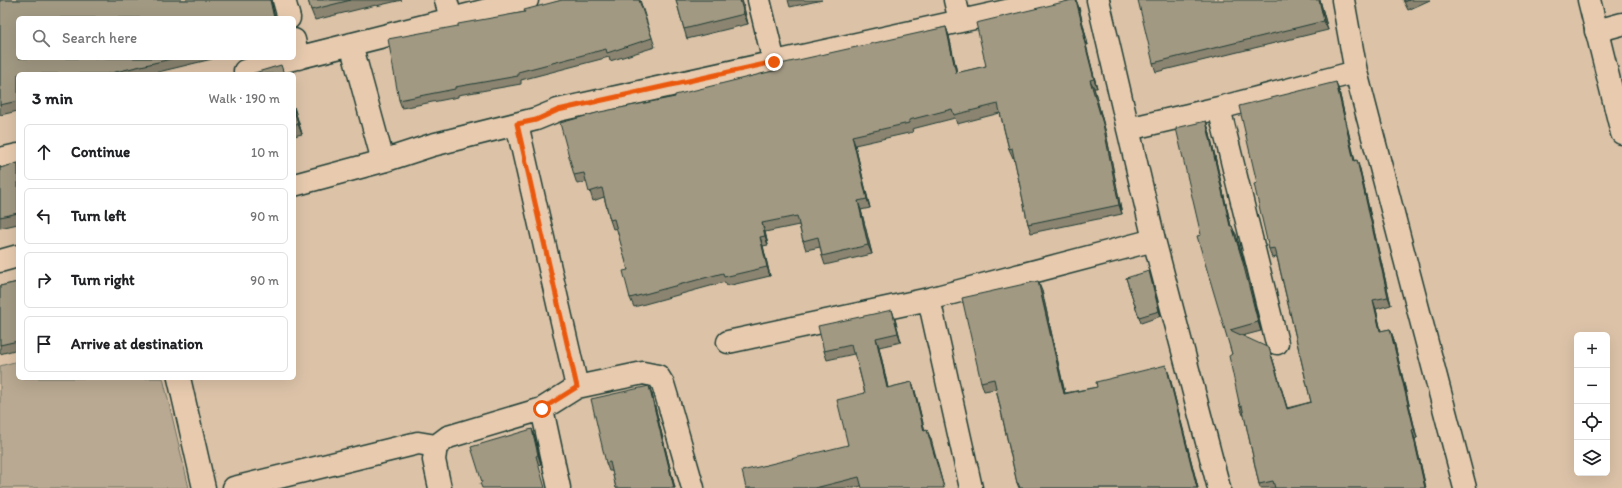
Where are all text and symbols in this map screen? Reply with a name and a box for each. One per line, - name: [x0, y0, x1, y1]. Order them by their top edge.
- search box: [16, 16, 296, 60]
- icon: search: [30, 27, 52, 49]
- text: Search here: [62, 29, 137, 47]
- route end: [765, 53, 783, 71]
- text: 3 min: [32, 88, 73, 108]
- text: Walk · 190 m: [209, 91, 280, 106]
- icon: ahead: [33, 141, 55, 163]
- text: Continue: [71, 143, 130, 161]
- text: 10 m: [251, 145, 279, 160]
- icon: left: [33, 205, 55, 227]
- text: Turn left: [71, 207, 126, 225]
- text: 90 m: [250, 209, 279, 224]
- icon: right: [33, 269, 55, 291]
- text: Turn right: [71, 271, 135, 289]
- text: 90 m: [250, 273, 279, 288]
- map controls: [1574, 332, 1610, 476]
- button: +: [1574, 332, 1610, 368]
- icon: arrive: [33, 333, 55, 355]
- text: Arrive at destination: [71, 335, 203, 353]
- button: −: [1574, 368, 1610, 404]
- route start: [533, 400, 551, 418]
- button: locate: [1574, 404, 1610, 440]
- button: layers: [1574, 440, 1610, 476]

